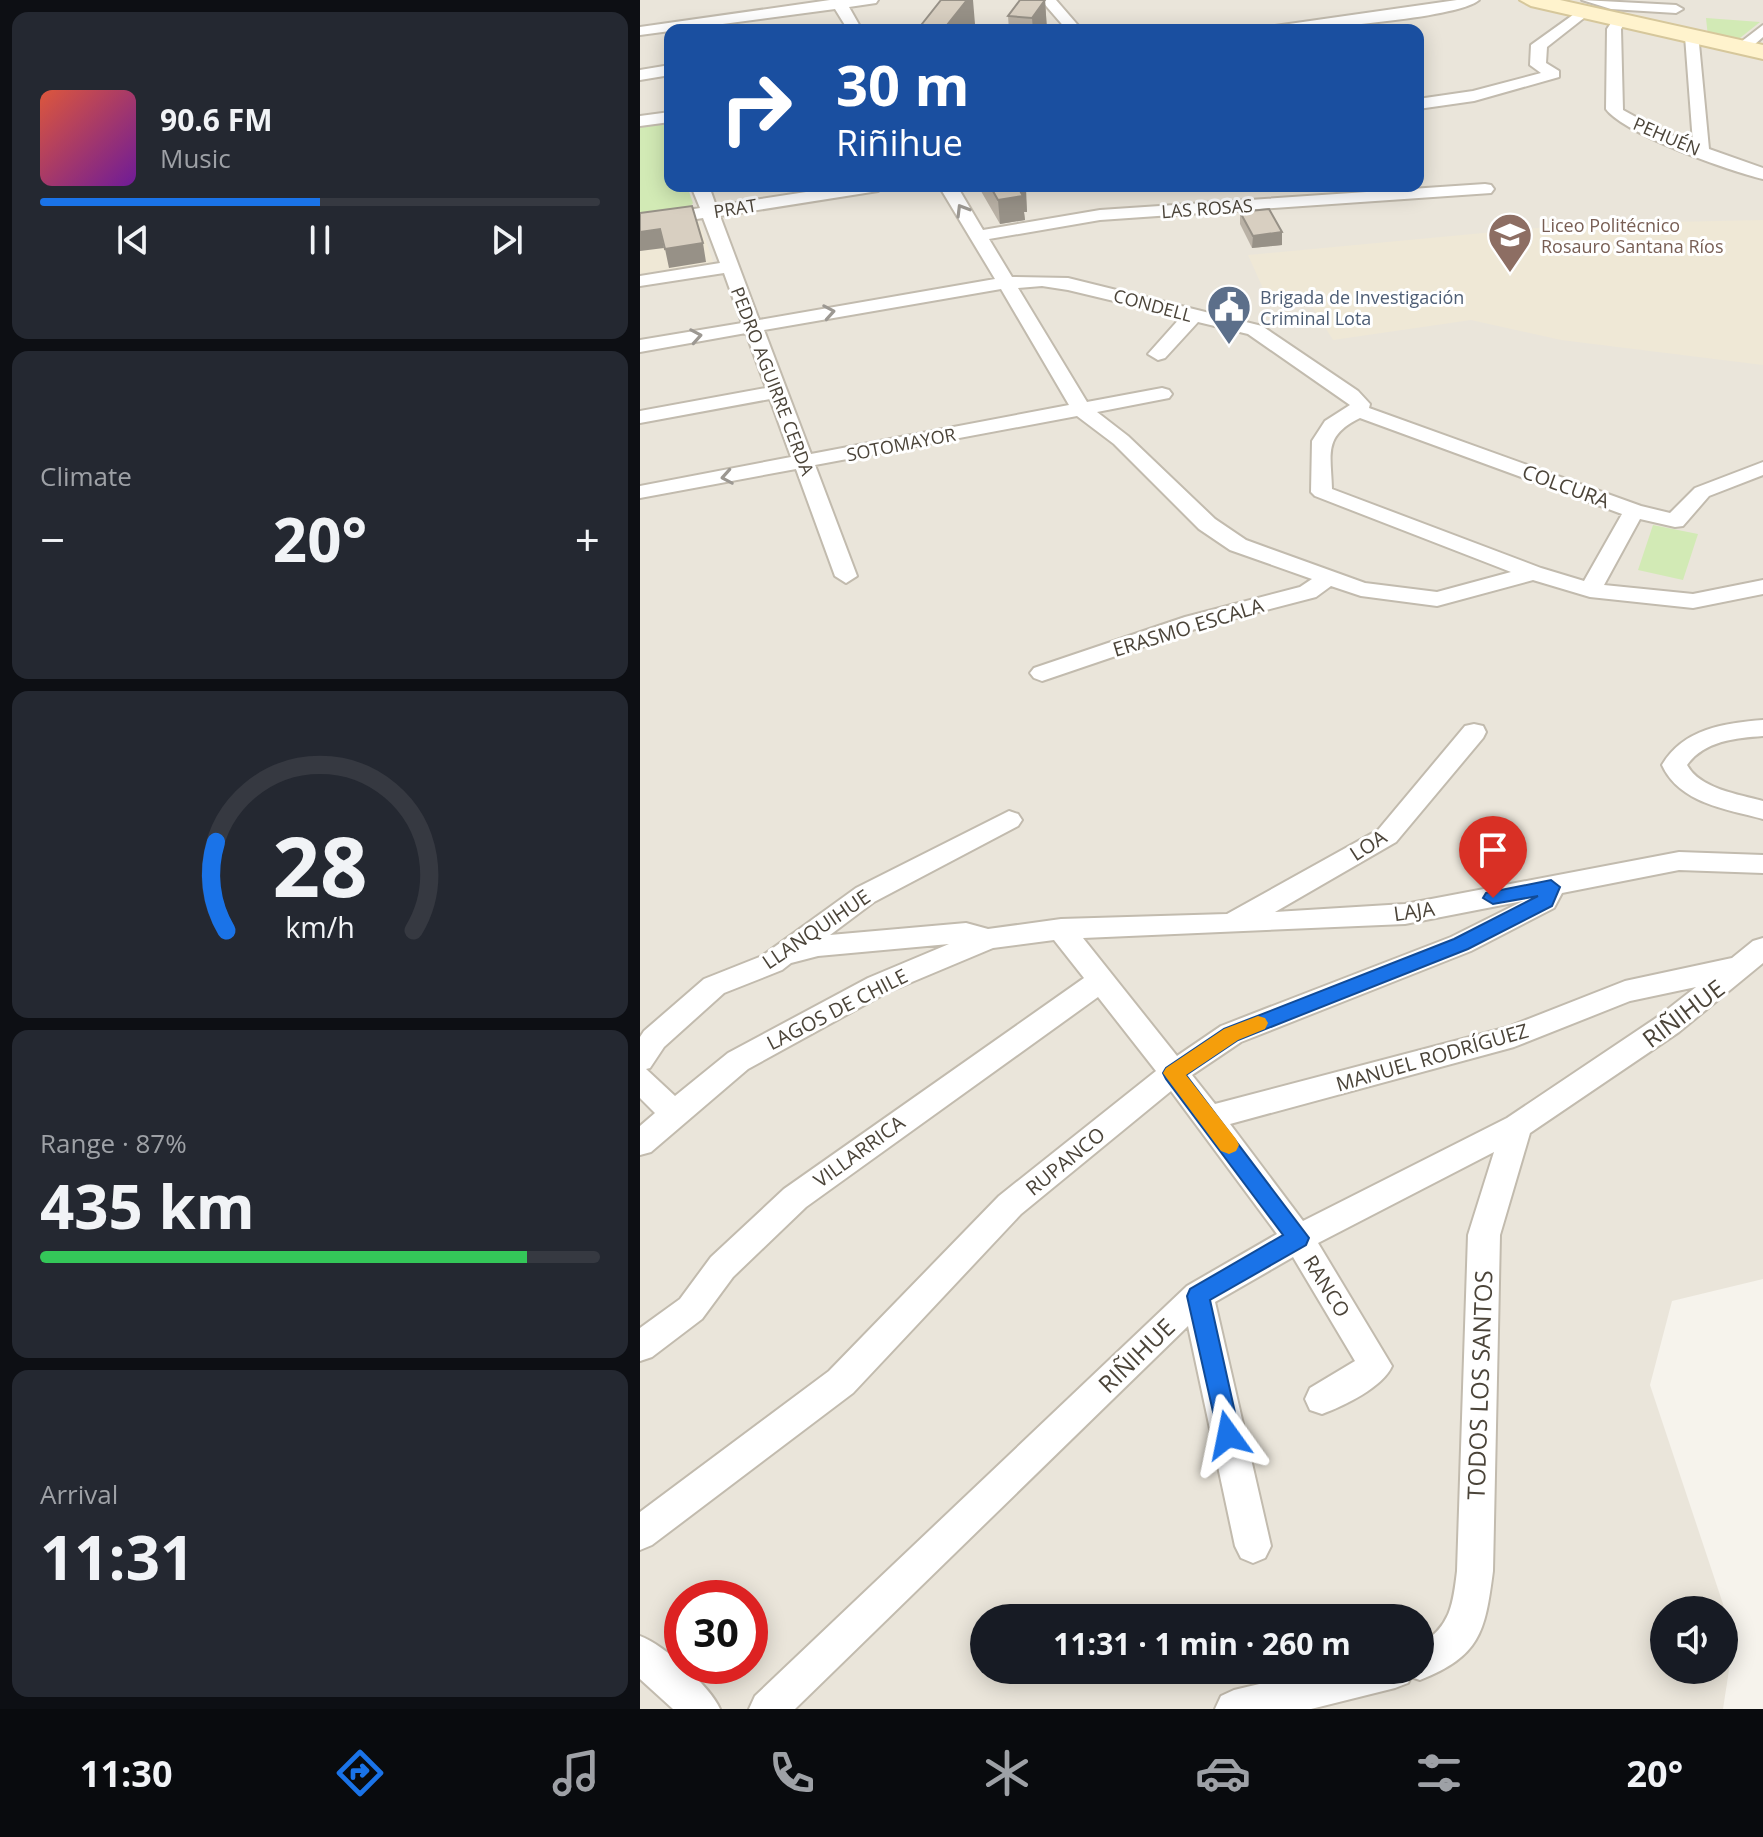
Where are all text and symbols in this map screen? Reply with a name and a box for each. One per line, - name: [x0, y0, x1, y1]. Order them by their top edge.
- text: 30 m: [836, 46, 970, 122]
- icon: right: [704, 56, 808, 160]
- text: 90.6 FM: [160, 99, 273, 140]
- street label: PEHUÉN: [1630, 111, 1704, 161]
- text: Riñihue: [836, 118, 963, 167]
- text: Music: [160, 140, 231, 176]
- street label: PRAT: [712, 193, 758, 223]
- street label: LAS ROSAS: [1160, 193, 1254, 223]
- one-way arrow: [956, 204, 972, 219]
- school or university icon: Liceo Politécnico Rosauro Santana Ríos: [1486, 211, 1534, 274]
- place label: Liceo Politécnico Rosauro Santana Ríos: [1541, 213, 1724, 258]
- icon: previous: [111, 218, 155, 262]
- icon: pause: [298, 218, 342, 262]
- icon: next: [485, 218, 529, 262]
- street label: PEDRO AGUIRRE CERDA: [726, 283, 820, 479]
- street label: CONDELL: [1111, 283, 1195, 327]
- public building icon: Brigada de Investigación Criminal Lota: [1205, 283, 1253, 346]
- place label: Brigada de Investigación Criminal Lota: [1260, 285, 1464, 330]
- one-way arrow: [822, 305, 836, 322]
- one-way arrow: [689, 328, 703, 345]
- street label: SOTOMAYOR: [844, 422, 958, 466]
- text: Climate: [40, 458, 132, 494]
- street label: COLCURA: [1519, 458, 1614, 514]
- one-way arrow: [720, 467, 733, 484]
- text: 20°: [273, 498, 367, 580]
- text: −: [40, 509, 65, 569]
- text: +: [575, 509, 600, 569]
- street label: ERASMO ESCALA: [1109, 591, 1267, 663]
- text: 28: [272, 807, 368, 920]
- pin: [1459, 816, 1527, 898]
- street label: LOA: [1344, 823, 1392, 867]
- icon: arrive: [1471, 828, 1515, 872]
- street label: LLANQUIHUE: [757, 883, 875, 975]
- street label: LAJA: [1392, 895, 1437, 927]
- text: km/h: [285, 907, 355, 946]
- street label: LAGOS DE CHILE: [762, 962, 912, 1056]
- street label: RIÑIHUE: [1635, 971, 1731, 1055]
- street label: MANUEL RODRÍGUEZ: [1333, 1017, 1531, 1097]
- street label: VILLARRICA: [808, 1109, 910, 1193]
- street label: RUPANCO: [1020, 1121, 1110, 1201]
- text: Range · 87%: [40, 1125, 187, 1161]
- text: 435 km: [40, 1165, 255, 1247]
- street label: RANCO: [1297, 1250, 1357, 1322]
- street label: TODOS LOS SANTOS: [1459, 1270, 1499, 1500]
- street label: RIÑIHUE: [1090, 1310, 1182, 1400]
- position arrow: [1186, 1393, 1270, 1477]
- text: Arrival: [40, 1476, 118, 1512]
- text: 11:31: [40, 1516, 194, 1598]
- speed limit sign: 30: [664, 1580, 768, 1684]
- map controls: [1650, 1596, 1738, 1684]
- button: sound: [1650, 1596, 1738, 1684]
- text: 11:31 · 1 min · 260 m: [1053, 1623, 1351, 1664]
- icon: directions: [332, 1745, 388, 1801]
- icon: music: [548, 1745, 604, 1801]
- icon: phone: [764, 1745, 820, 1801]
- icon: climate: [979, 1745, 1035, 1801]
- icon: car: [1195, 1745, 1251, 1801]
- icon: filters: [1411, 1745, 1467, 1801]
- text: 11:30: [80, 1749, 172, 1798]
- text: 20°: [1627, 1749, 1683, 1798]

